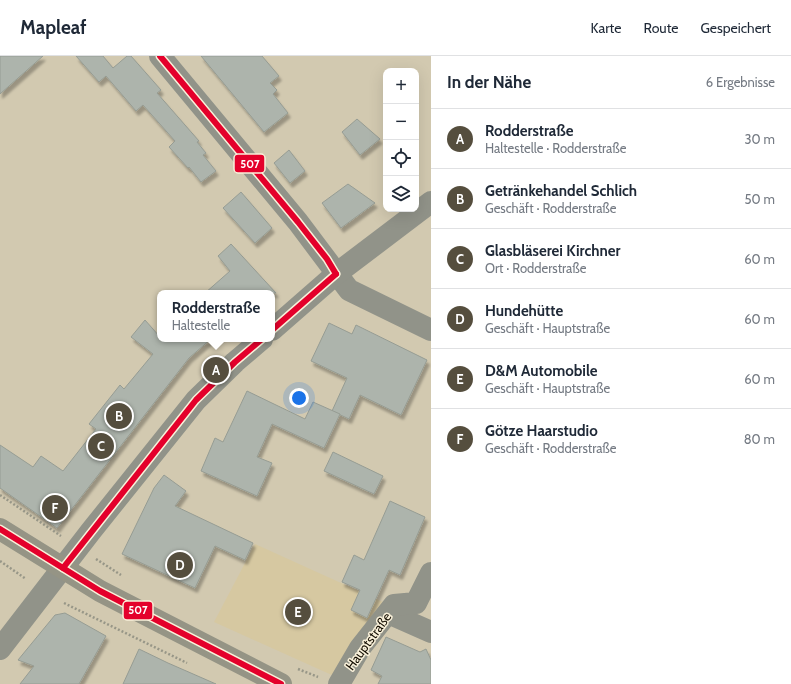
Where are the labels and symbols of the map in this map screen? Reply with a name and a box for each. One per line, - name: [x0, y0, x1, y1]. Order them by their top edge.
- line badge: 507: [234, 154, 265, 173]
- text: 507: [240, 157, 260, 171]
- pin: A: [203, 355, 229, 385]
- your location: [289, 388, 309, 408]
- pin: B: [106, 401, 132, 431]
- pin: C: [88, 431, 114, 461]
- pin: F: [42, 493, 68, 523]
- pin: D: [167, 550, 193, 580]
- pin: E: [285, 597, 311, 627]
- line badge: 507: [123, 601, 153, 620]
- text: 507: [128, 603, 148, 617]
- street label: Hauptstraße: [342, 609, 395, 673]

